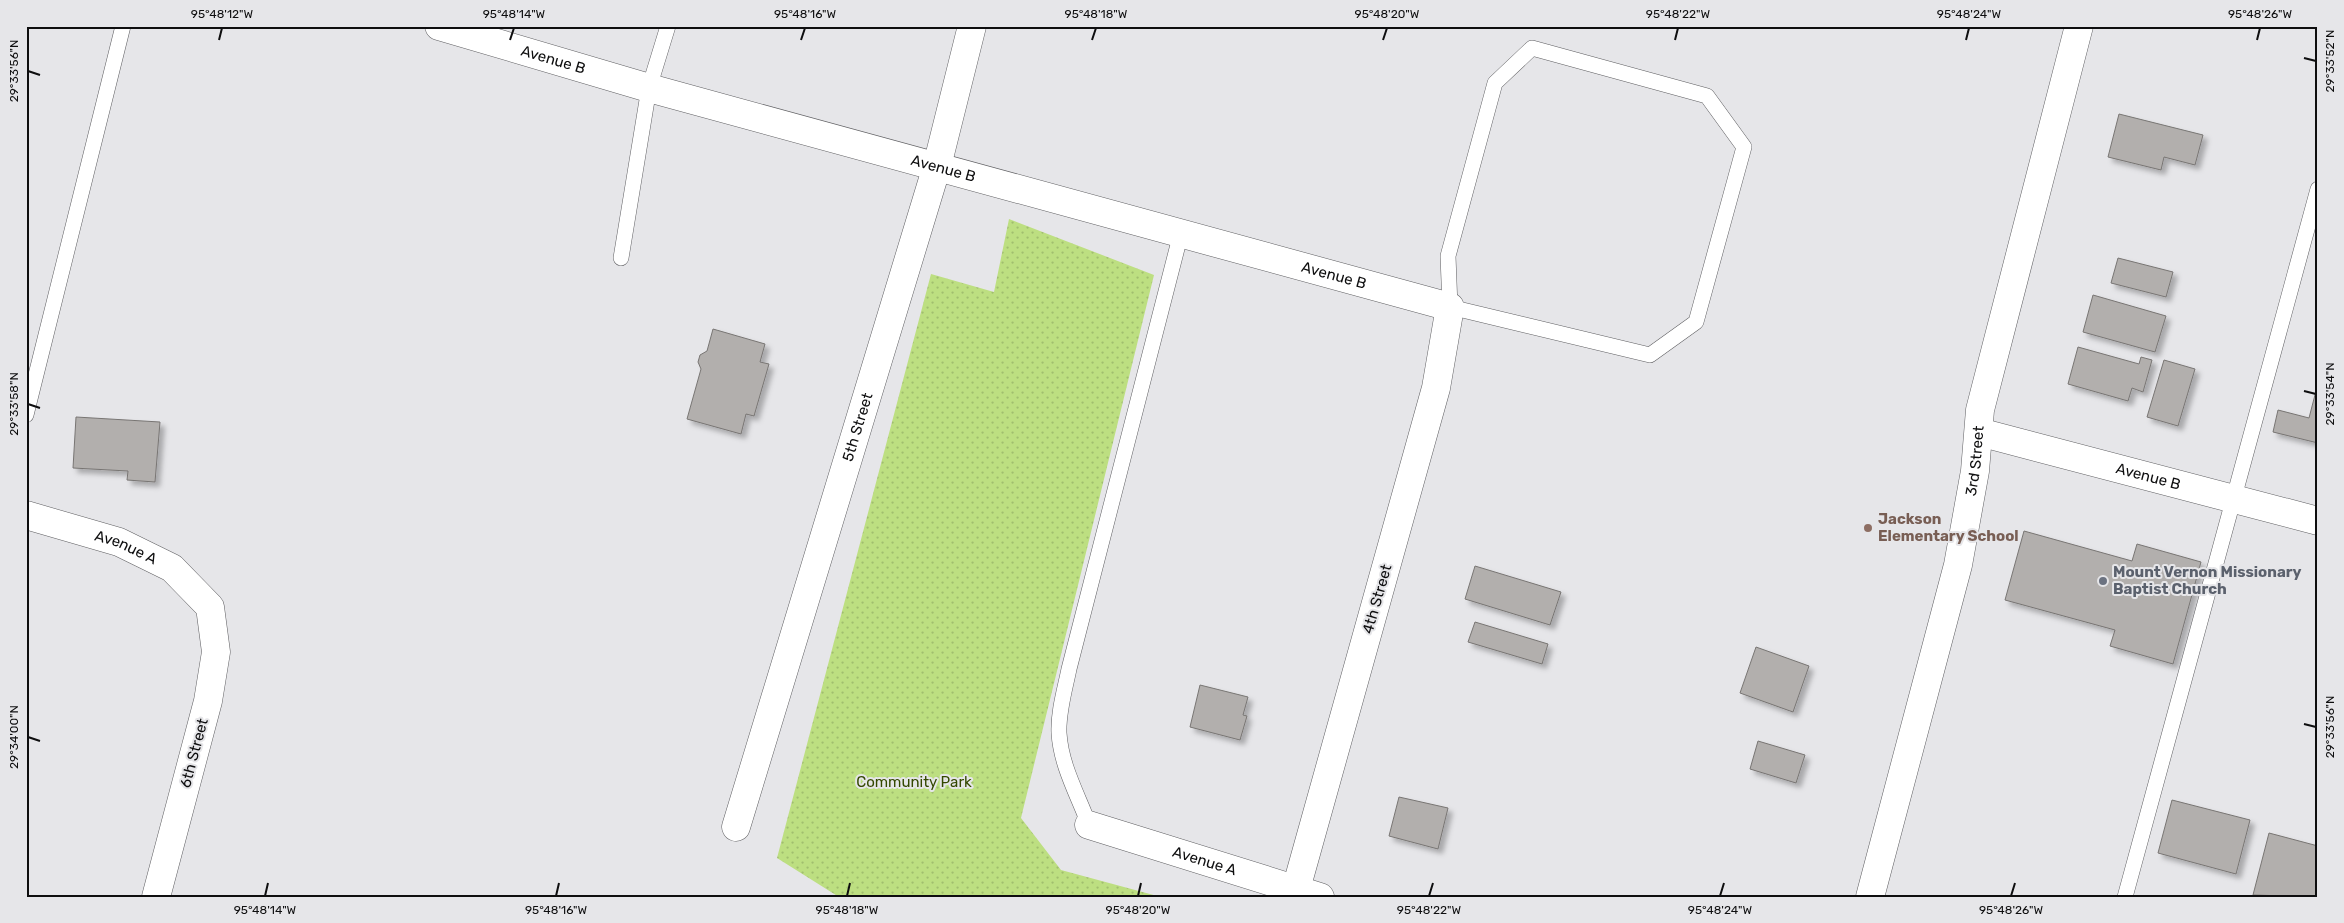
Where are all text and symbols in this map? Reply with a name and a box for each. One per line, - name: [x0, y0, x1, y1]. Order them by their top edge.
- text: 95°48'12"W: [191, 7, 254, 21]
- text: 95°48'14"W: [483, 7, 546, 21]
- text: 95°48'16"W: [774, 7, 836, 21]
- text: 95°48'18"W: [1065, 7, 1128, 21]
- text: 95°48'20"W: [1355, 7, 1420, 21]
- text: 95°48'22"W: [1646, 7, 1711, 21]
- text: 95°48'24"W: [1937, 7, 2002, 21]
- text: 95°48'26"W: [2228, 7, 2292, 21]
- text: 29°33'52"N: [2323, 30, 2337, 92]
- text: 29°33'56"N: [7, 40, 21, 102]
- street label: Avenue B: [519, 42, 587, 78]
- street label: Avenue B: [909, 151, 978, 186]
- street label: Avenue B: [1300, 258, 1368, 293]
- text: 29°33'54"N: [2323, 363, 2337, 426]
- text: 29°33'58"N: [7, 372, 21, 436]
- street label: 5th Street: [839, 390, 877, 464]
- street label: 3rd Street: [1962, 425, 1988, 497]
- street label: Avenue B: [2114, 459, 2183, 494]
- place label: Jackson Elementary School: [1878, 510, 2019, 545]
- marker: Jackson Elementary School: [1862, 522, 1874, 534]
- street label: Avenue A: [93, 526, 160, 568]
- street label: 4th Street: [1359, 562, 1396, 636]
- place label: Mount Vernon Missionary Baptist Church: [2113, 563, 2302, 598]
- marker: Mount Vernon Missionary Baptist Church: [2097, 575, 2109, 587]
- text: 29°33'56"N: [2323, 696, 2337, 758]
- text: 29°34'00"N: [7, 705, 21, 769]
- street label: 6th Street: [176, 716, 212, 790]
- park label: Community Park: [856, 773, 972, 791]
- street label: Avenue A: [1170, 843, 1239, 879]
- text: 95°48'14"W: [234, 903, 297, 917]
- text: 95°48'16"W: [525, 903, 587, 917]
- text: 95°48'18"W: [816, 903, 879, 917]
- text: 95°48'20"W: [1106, 903, 1171, 917]
- text: 95°48'22"W: [1397, 903, 1462, 917]
- text: 95°48'24"W: [1688, 903, 1753, 917]
- text: 95°48'26"W: [1979, 903, 2043, 917]

